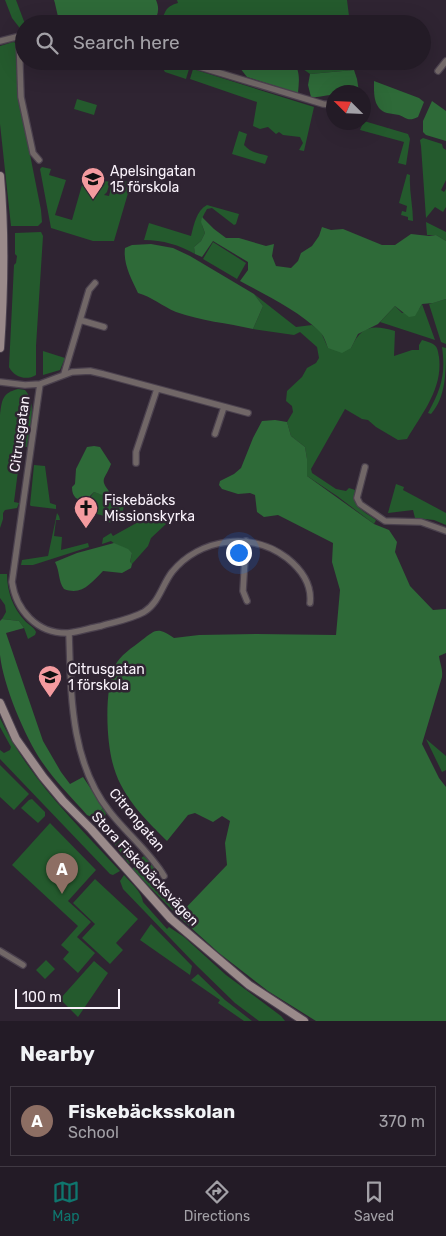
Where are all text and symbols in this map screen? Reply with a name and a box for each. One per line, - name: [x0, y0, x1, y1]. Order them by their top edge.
- search box: [15, 15, 431, 70]
- icon: search: [33, 29, 61, 57]
- text: Search here: [73, 31, 180, 54]
- north arrow: [326, 85, 371, 130]
- place label: Apelsingatan 15 förskola: [110, 163, 196, 196]
- school or university icon: Apelsingatan 15 förskola: [80, 166, 106, 200]
- street label: Citrusgatan: [6, 395, 34, 473]
- place label: Fiskebäcks Missionskyrka: [104, 492, 195, 525]
- church icon: Fiskebäcks Missionskyrka: [73, 495, 99, 529]
- your location: [226, 540, 252, 566]
- place label: Citrusgatan 1 förskola: [68, 661, 145, 694]
- school or university icon: Citrusgatan 1 förskola: [37, 664, 63, 698]
- street label: Citrongatan: [106, 785, 168, 855]
- street label: Stora Fiskebäcksvägen: [88, 808, 202, 930]
- pin: A: [46, 853, 78, 894]
- scale bar: [15, 986, 120, 1009]
- text: 100 m: [22, 989, 62, 1006]
- text: Nearby: [20, 1041, 95, 1066]
- text: Fiskebäcksskolan: [68, 1100, 235, 1123]
- text: A: [31, 1112, 43, 1131]
- text: 370 m: [379, 1112, 425, 1131]
- text: School: [68, 1123, 119, 1142]
- tab: Map: [52, 1178, 80, 1225]
- tab: Directions: [184, 1178, 250, 1225]
- tab: Saved: [354, 1178, 394, 1225]

